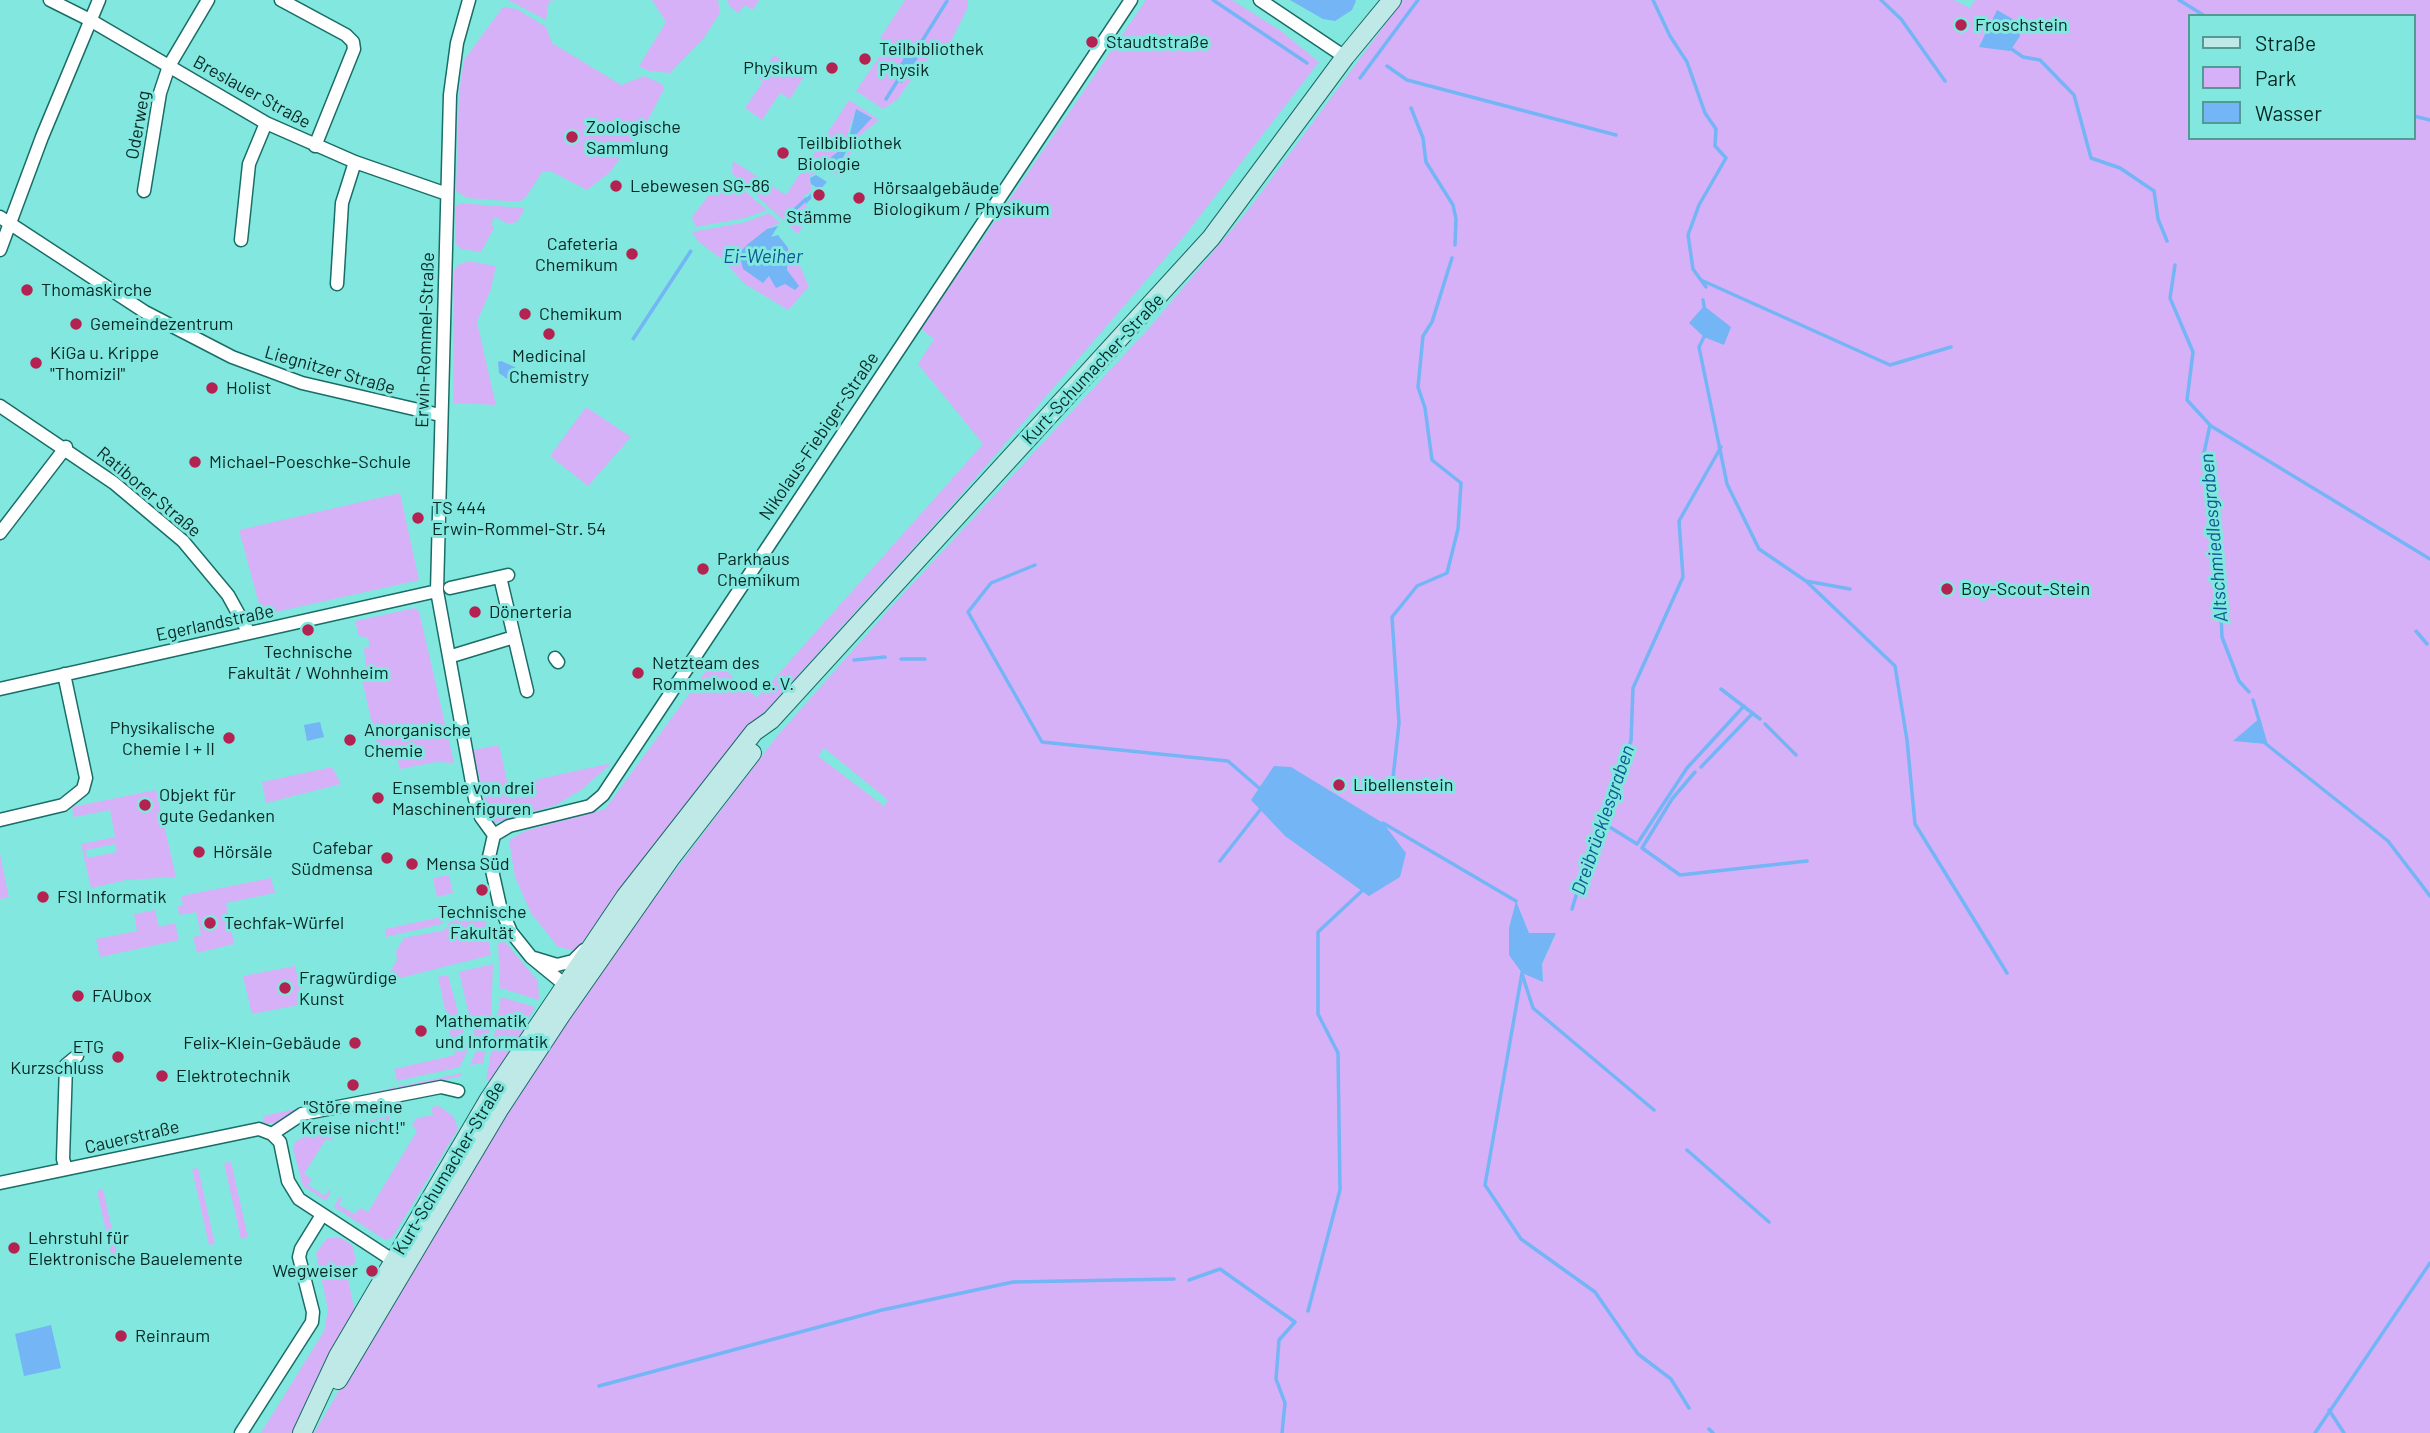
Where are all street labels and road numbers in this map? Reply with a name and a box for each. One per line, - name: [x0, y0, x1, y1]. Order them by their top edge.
- street label: Breslauer Straße: [189, 51, 315, 133]
- street label: Oderweg: [121, 89, 155, 161]
- street label: Erwin-Rommel-Straße: [411, 252, 439, 428]
- street label: Kurt-Schumacher-Straße: [1017, 289, 1169, 449]
- street label: Liegnitzer Straße: [262, 341, 398, 399]
- street label: Nikolaus-Fiebiger-Straße: [755, 348, 883, 524]
- street label: Ratiborer Straße: [92, 442, 206, 542]
- street label: Egerlandstraße: [154, 600, 276, 646]
- street label: Kurt-Schumacher-Straße: [389, 1077, 509, 1259]
- street label: Cauerstraße: [83, 1116, 181, 1158]

